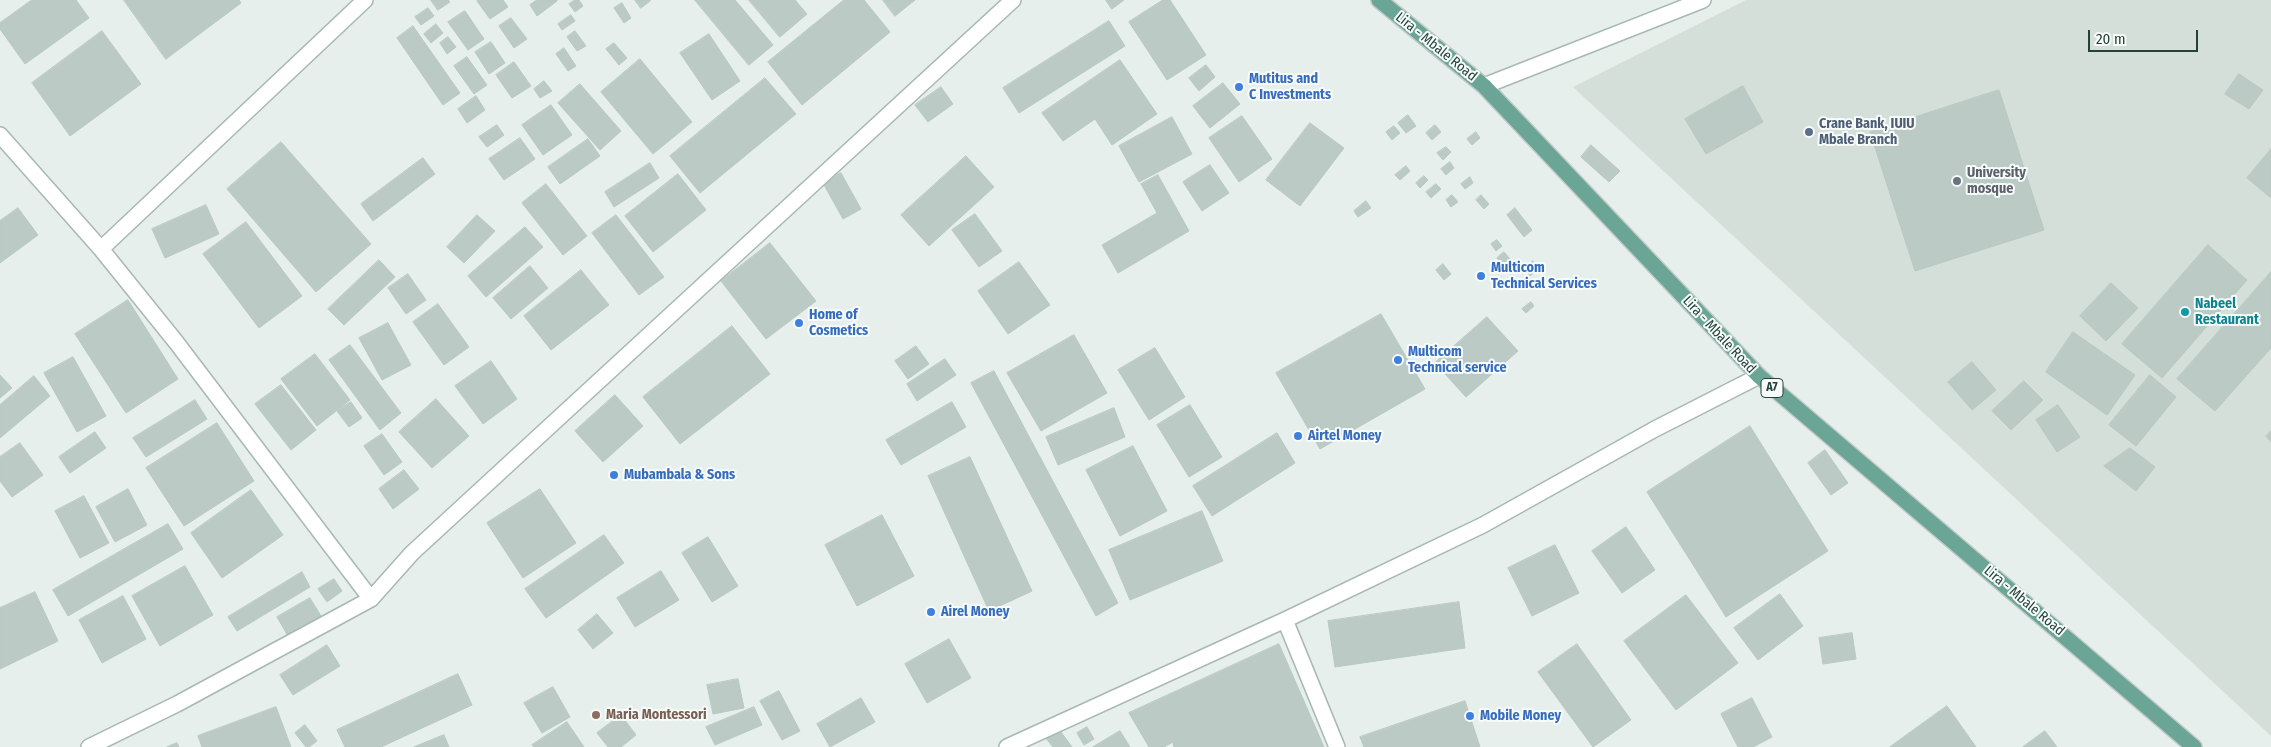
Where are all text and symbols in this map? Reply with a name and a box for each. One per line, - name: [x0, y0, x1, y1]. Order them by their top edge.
- street label: Lira - Mbale Road: [1392, 9, 1480, 85]
- scale bar: [2091, 20, 2201, 52]
- text: 20 m: [2096, 30, 2126, 48]
- place label: Mutitus and C Investments: [1249, 71, 1331, 104]
- marker: Mutitus and C Investments: [1233, 81, 1245, 93]
- place label: Crane Bank, IUIU Mbale Branch: [1819, 116, 1915, 148]
- marker: Crane Bank, IUIU Mbale Branch: [1803, 126, 1815, 138]
- place label: University mosque: [1967, 165, 2026, 198]
- marker: University mosque: [1951, 175, 1963, 187]
- place label: Multicom Technical Services: [1491, 260, 1597, 292]
- marker: Multicom Technical Services: [1475, 270, 1487, 282]
- street label: Lira - Mbale Road: [1679, 293, 1759, 377]
- place label: Nabeel Restaurant: [2195, 296, 2259, 328]
- marker: Nabeel Restaurant: [2179, 306, 2191, 318]
- place label: Home of Cosmetics: [809, 307, 868, 340]
- marker: Home of Cosmetics: [793, 317, 805, 329]
- place label: Multicom Technical service: [1408, 344, 1507, 377]
- marker: Multicom Technical service: [1392, 354, 1404, 366]
- road number: A7: [1761, 378, 1783, 398]
- place label: Airtel Money: [1308, 428, 1381, 444]
- marker: Airtel Money: [1292, 430, 1304, 442]
- place label: Mubambala & Sons: [624, 467, 735, 483]
- marker: Mubambala & Sons: [608, 469, 620, 481]
- street label: Lira - Mbale Road: [1980, 563, 2068, 639]
- place label: Airel Money: [941, 604, 1009, 620]
- marker: Airel Money: [925, 606, 937, 618]
- place label: Maria Montessori: [606, 707, 707, 723]
- place label: Mobile Money: [1480, 708, 1561, 724]
- marker: Maria Montessori: [590, 709, 602, 721]
- marker: Mobile Money: [1464, 710, 1476, 722]

